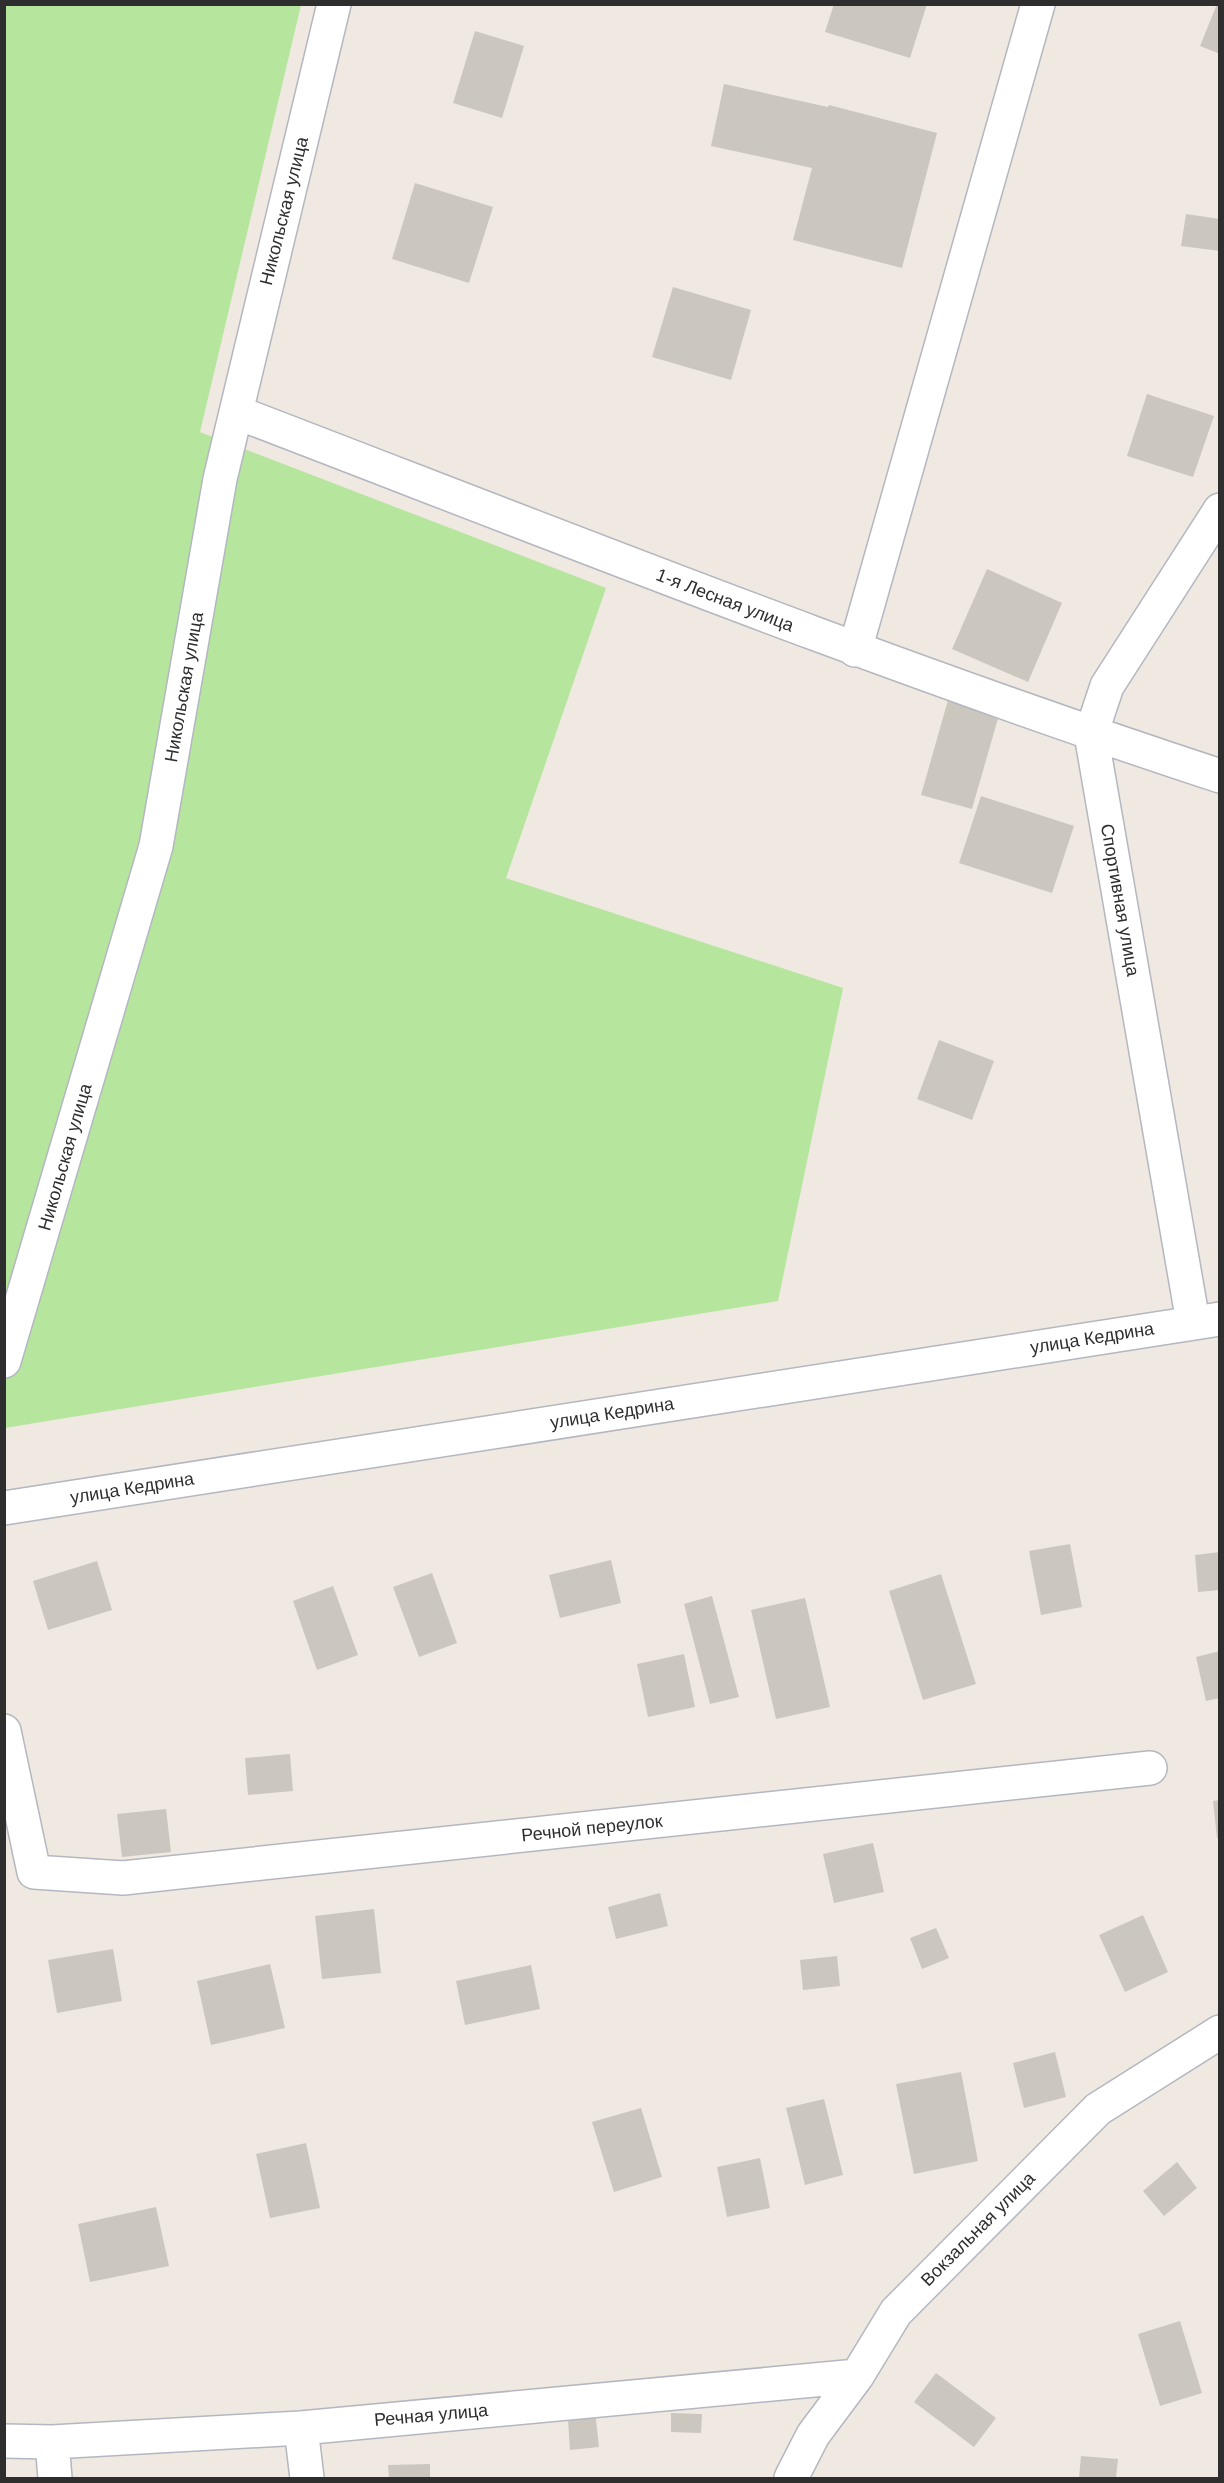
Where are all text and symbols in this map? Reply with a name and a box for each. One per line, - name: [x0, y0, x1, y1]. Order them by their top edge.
- street label: Никольская улица: [256, 134, 312, 287]
- street label: 1-я Лесная улица: [653, 565, 798, 636]
- street label: Никольская улица: [161, 609, 207, 764]
- street label: Спортивная улица: [1097, 822, 1143, 979]
- street label: Никольская улица: [34, 1080, 96, 1233]
- street label: улица Кедрина: [1029, 1318, 1156, 1358]
- street label: улица Кедрина: [549, 1393, 676, 1433]
- street label: улица Кедрина: [69, 1468, 196, 1508]
- street label: Речной переулок: [520, 1811, 664, 1845]
- street label: Вокзальная улица: [917, 2167, 1040, 2290]
- street label: Речная улица: [373, 2400, 490, 2430]

